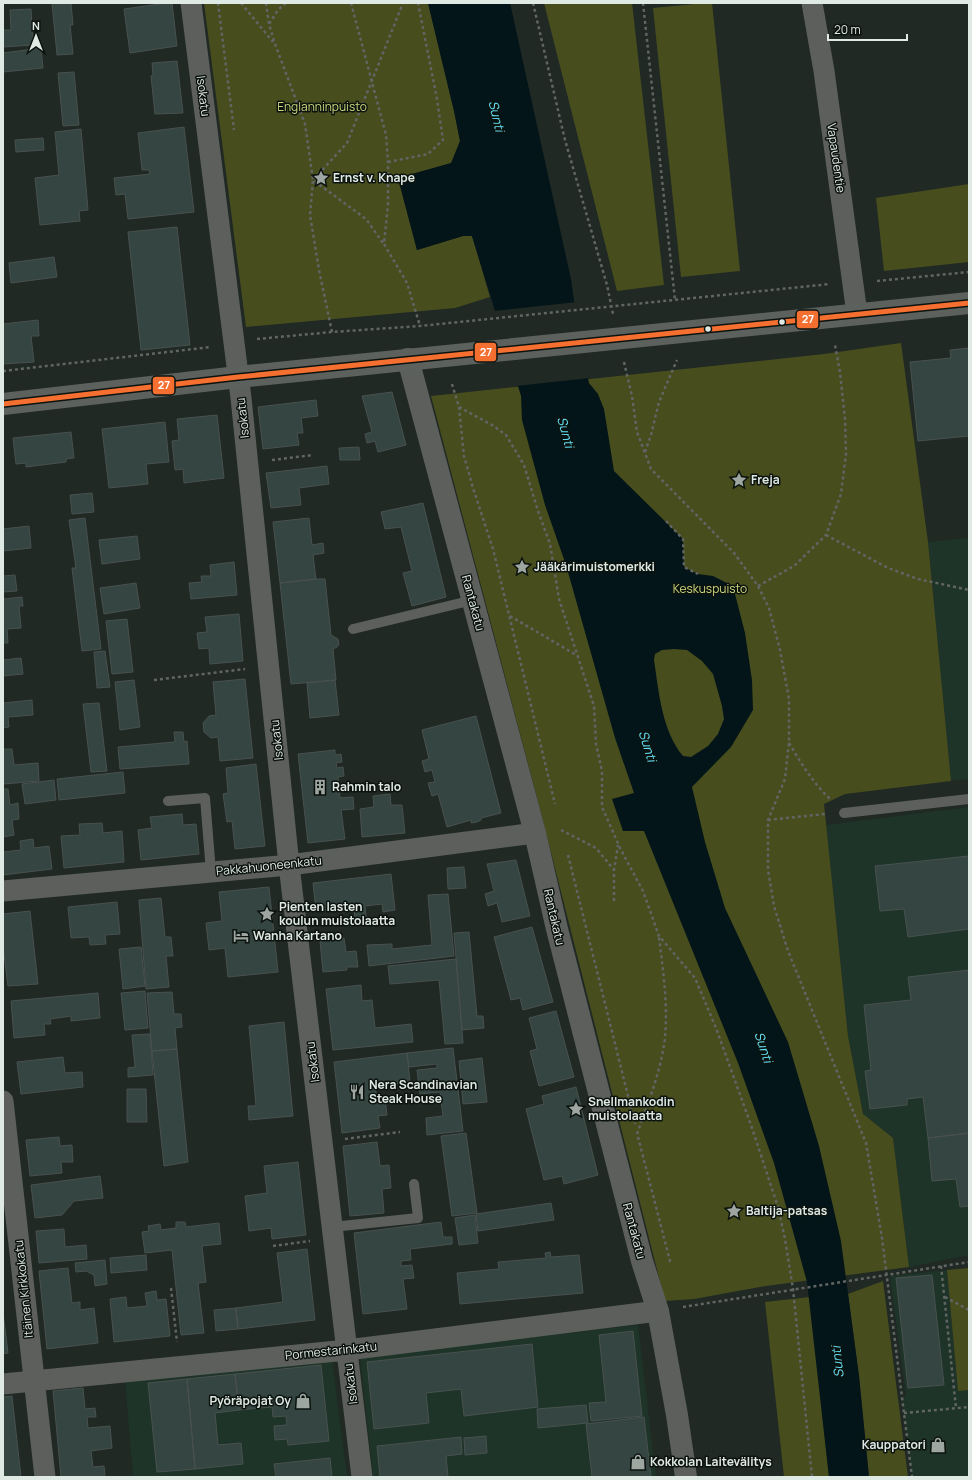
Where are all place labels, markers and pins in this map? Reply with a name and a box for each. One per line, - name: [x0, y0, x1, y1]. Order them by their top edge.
- place icon: Ernst v. Knape: [312, 169, 330, 187]
- place label: Ernst v. Knape: [333, 169, 415, 186]
- unlabelled marker: [777, 317, 787, 327]
- unlabelled marker: [703, 324, 713, 334]
- place icon: Freja: [730, 471, 748, 489]
- place label: Freja: [751, 471, 780, 488]
- place icon: Jääkärimuistomerkki: [513, 558, 531, 576]
- place label: Jääkärimuistomerkki: [534, 558, 655, 575]
- building icon: Rahmin talo: [311, 778, 329, 796]
- place label: Rahmin talo: [332, 778, 401, 795]
- place label: Pienten lasten koulun muistolaatta: [279, 898, 395, 929]
- place icon: Pienten lasten koulun muistolaatta: [258, 905, 276, 923]
- hotel icon: Wanha Kartano: [232, 927, 250, 945]
- place label: Wanha Kartano: [253, 927, 342, 944]
- place label: Nera Scandinavian Steak House: [369, 1076, 477, 1107]
- restaurant icon: Nera Scandinavian Steak House: [348, 1083, 366, 1101]
- place label: Snellmankodin muistolaatta: [588, 1093, 675, 1124]
- place icon: Snellmankodin muistolaatta: [567, 1100, 585, 1118]
- place icon: Baltija-patsas: [725, 1202, 743, 1220]
- place label: Baltija-patsas: [746, 1202, 828, 1219]
- place label: Pyöräpojat Oy: [209, 1392, 291, 1409]
- shop icon: Pyöräpojat Oy: [294, 1392, 312, 1410]
- place label: Kauppatori: [862, 1436, 926, 1453]
- shop icon: Kauppatori: [929, 1436, 947, 1454]
- shop icon: Kokkolan Laitevälitys: [629, 1453, 647, 1471]
- place label: Kokkolan Laitevälitys: [650, 1453, 772, 1470]

